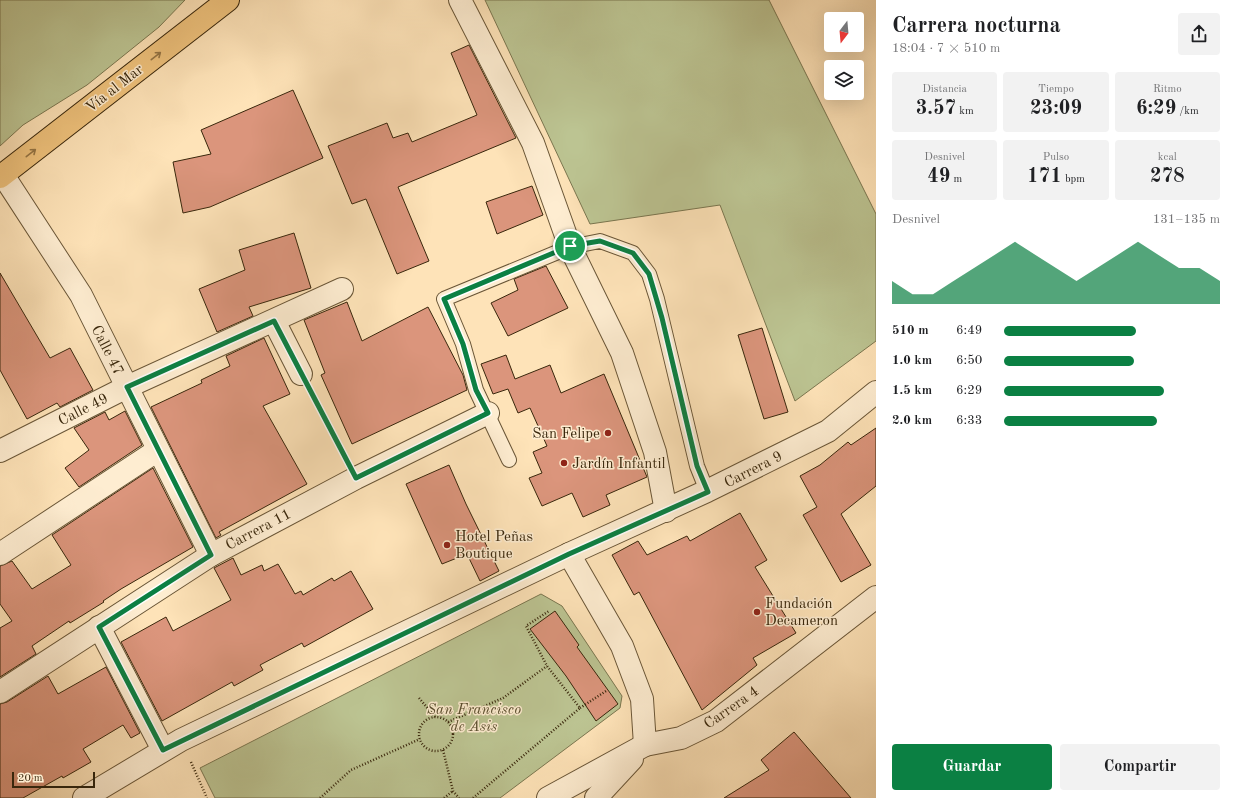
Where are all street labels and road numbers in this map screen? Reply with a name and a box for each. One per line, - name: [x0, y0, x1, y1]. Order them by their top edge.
- street label: Vía al Mar: [83, 62, 146, 116]
- street label: Calle 47: [88, 323, 126, 378]
- street label: Calle 49: [56, 391, 111, 429]
- street label: Carrera 9: [722, 449, 785, 491]
- street label: Carrera 11: [223, 507, 294, 554]
- street label: Carrera 4: [702, 684, 762, 732]

